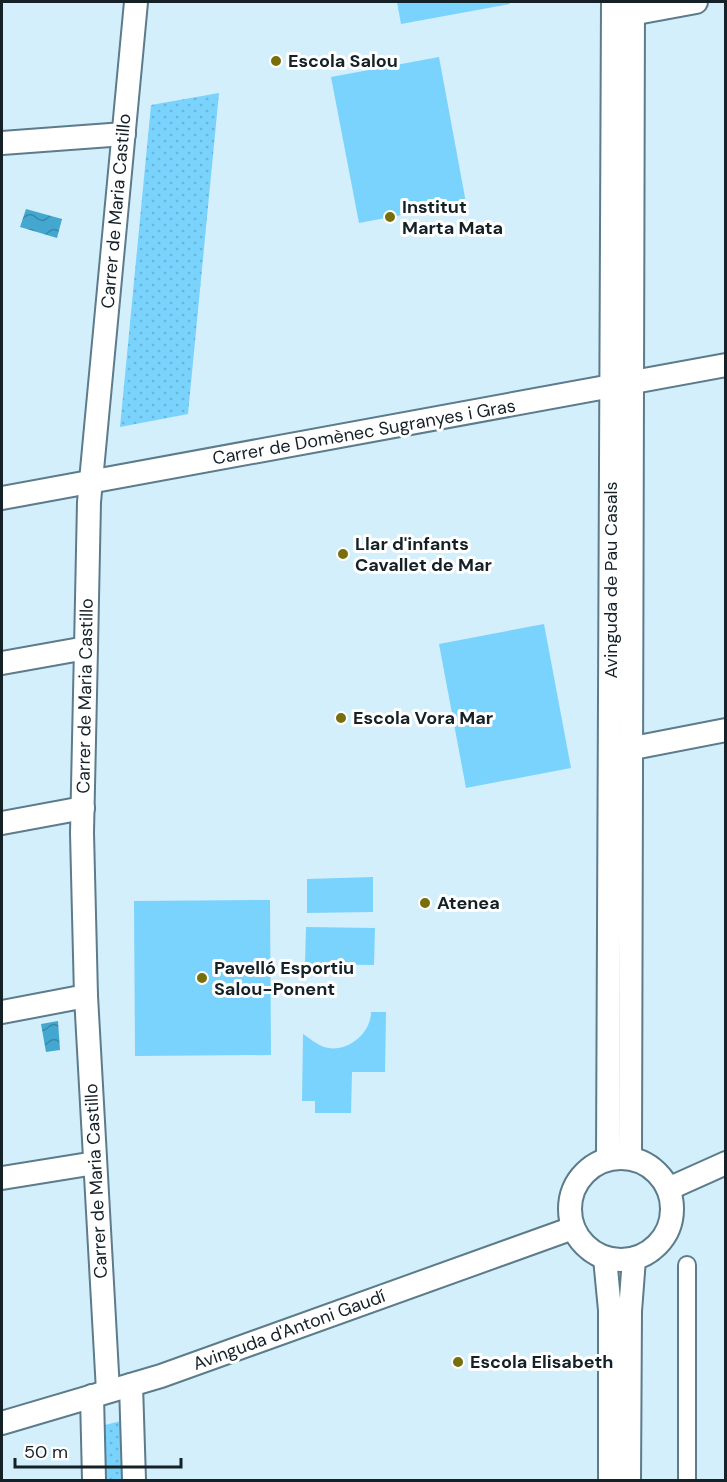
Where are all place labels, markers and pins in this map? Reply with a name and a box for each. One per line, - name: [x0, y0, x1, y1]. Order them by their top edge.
- place label: Escola Salou: [288, 49, 398, 73]
- marker: Escola Salou: [269, 54, 283, 68]
- place label: Institut Marta Mata: [402, 195, 503, 240]
- marker: Institut Marta Mata: [383, 210, 397, 224]
- place label: Llar d'infants Cavallet de Mar: [355, 532, 492, 577]
- marker: Llar d'infants Cavallet de Mar: [336, 547, 350, 561]
- place label: Escola Vora Mar: [353, 706, 493, 730]
- marker: Escola Vora Mar: [334, 711, 348, 725]
- place label: Atenea: [437, 891, 500, 915]
- marker: Atenea: [418, 896, 432, 910]
- place label: Pavelló Esportiu Salou-Ponent: [214, 956, 354, 1001]
- marker: Pavelló Esportiu Salou-Ponent: [195, 971, 209, 985]
- place label: Escola Elisabeth: [470, 1350, 613, 1374]
- marker: Escola Elisabeth: [451, 1355, 465, 1369]

